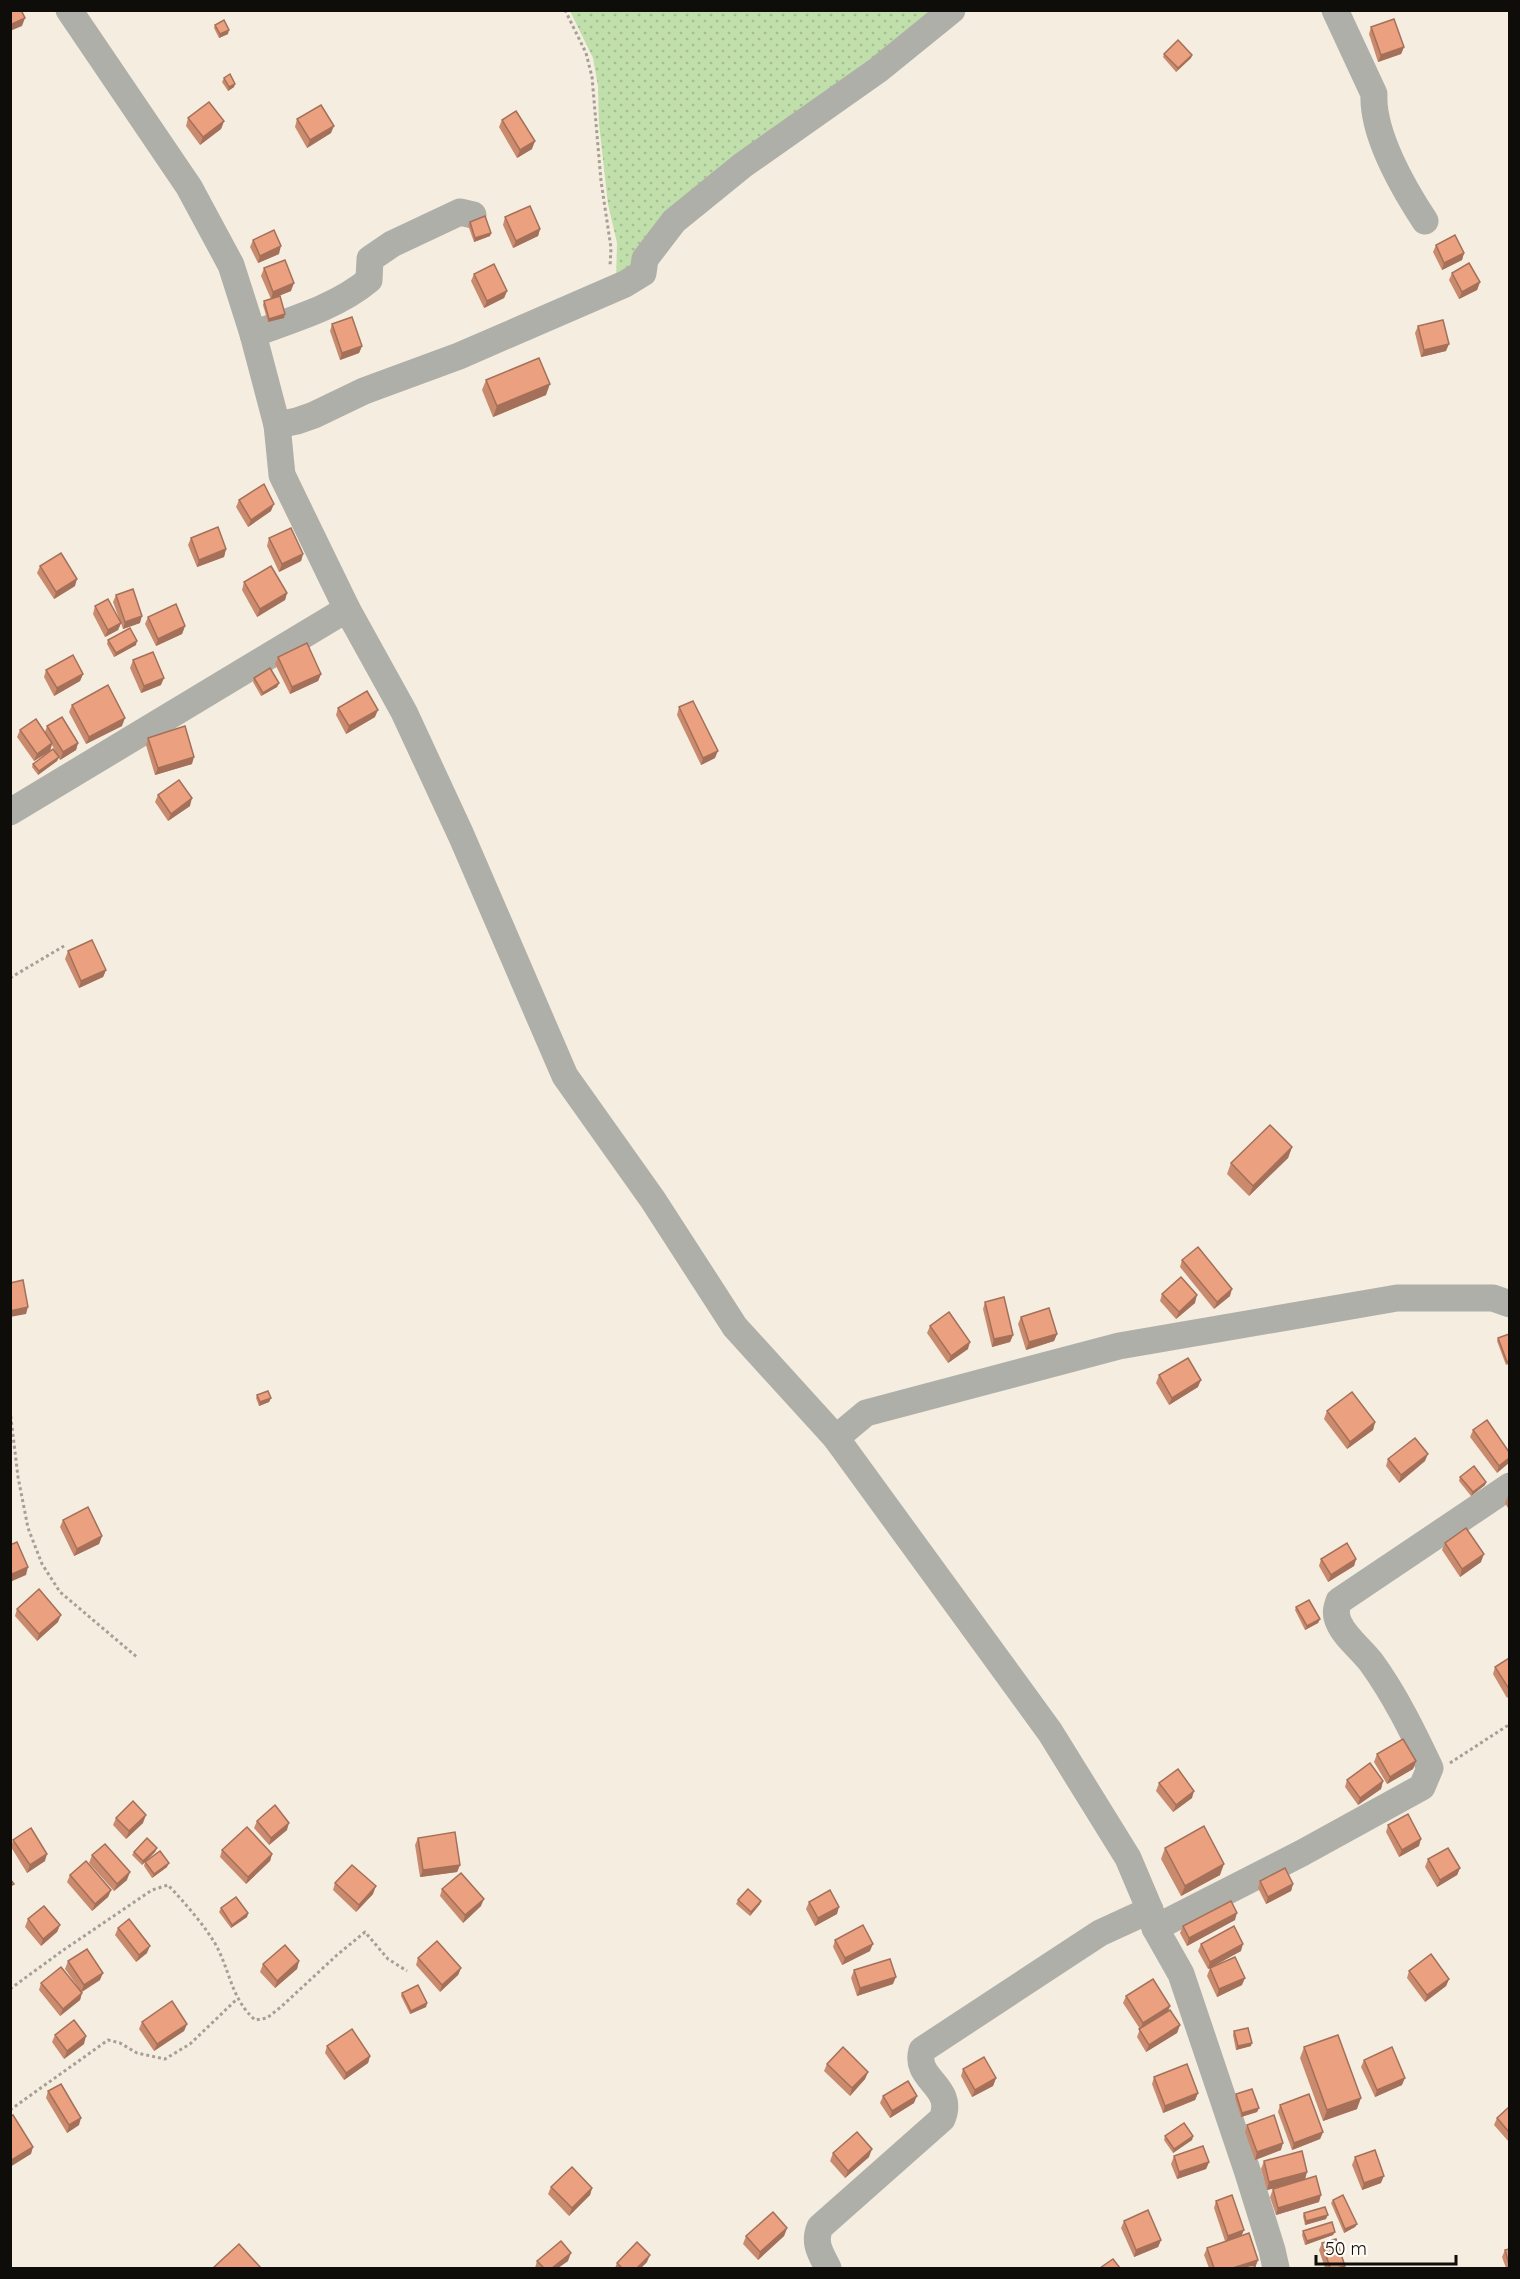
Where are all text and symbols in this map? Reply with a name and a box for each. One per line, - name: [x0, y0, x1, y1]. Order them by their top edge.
- scale bar: [1316, 2228, 1456, 2266]
- text: 50 m: [1325, 2237, 1367, 2260]

